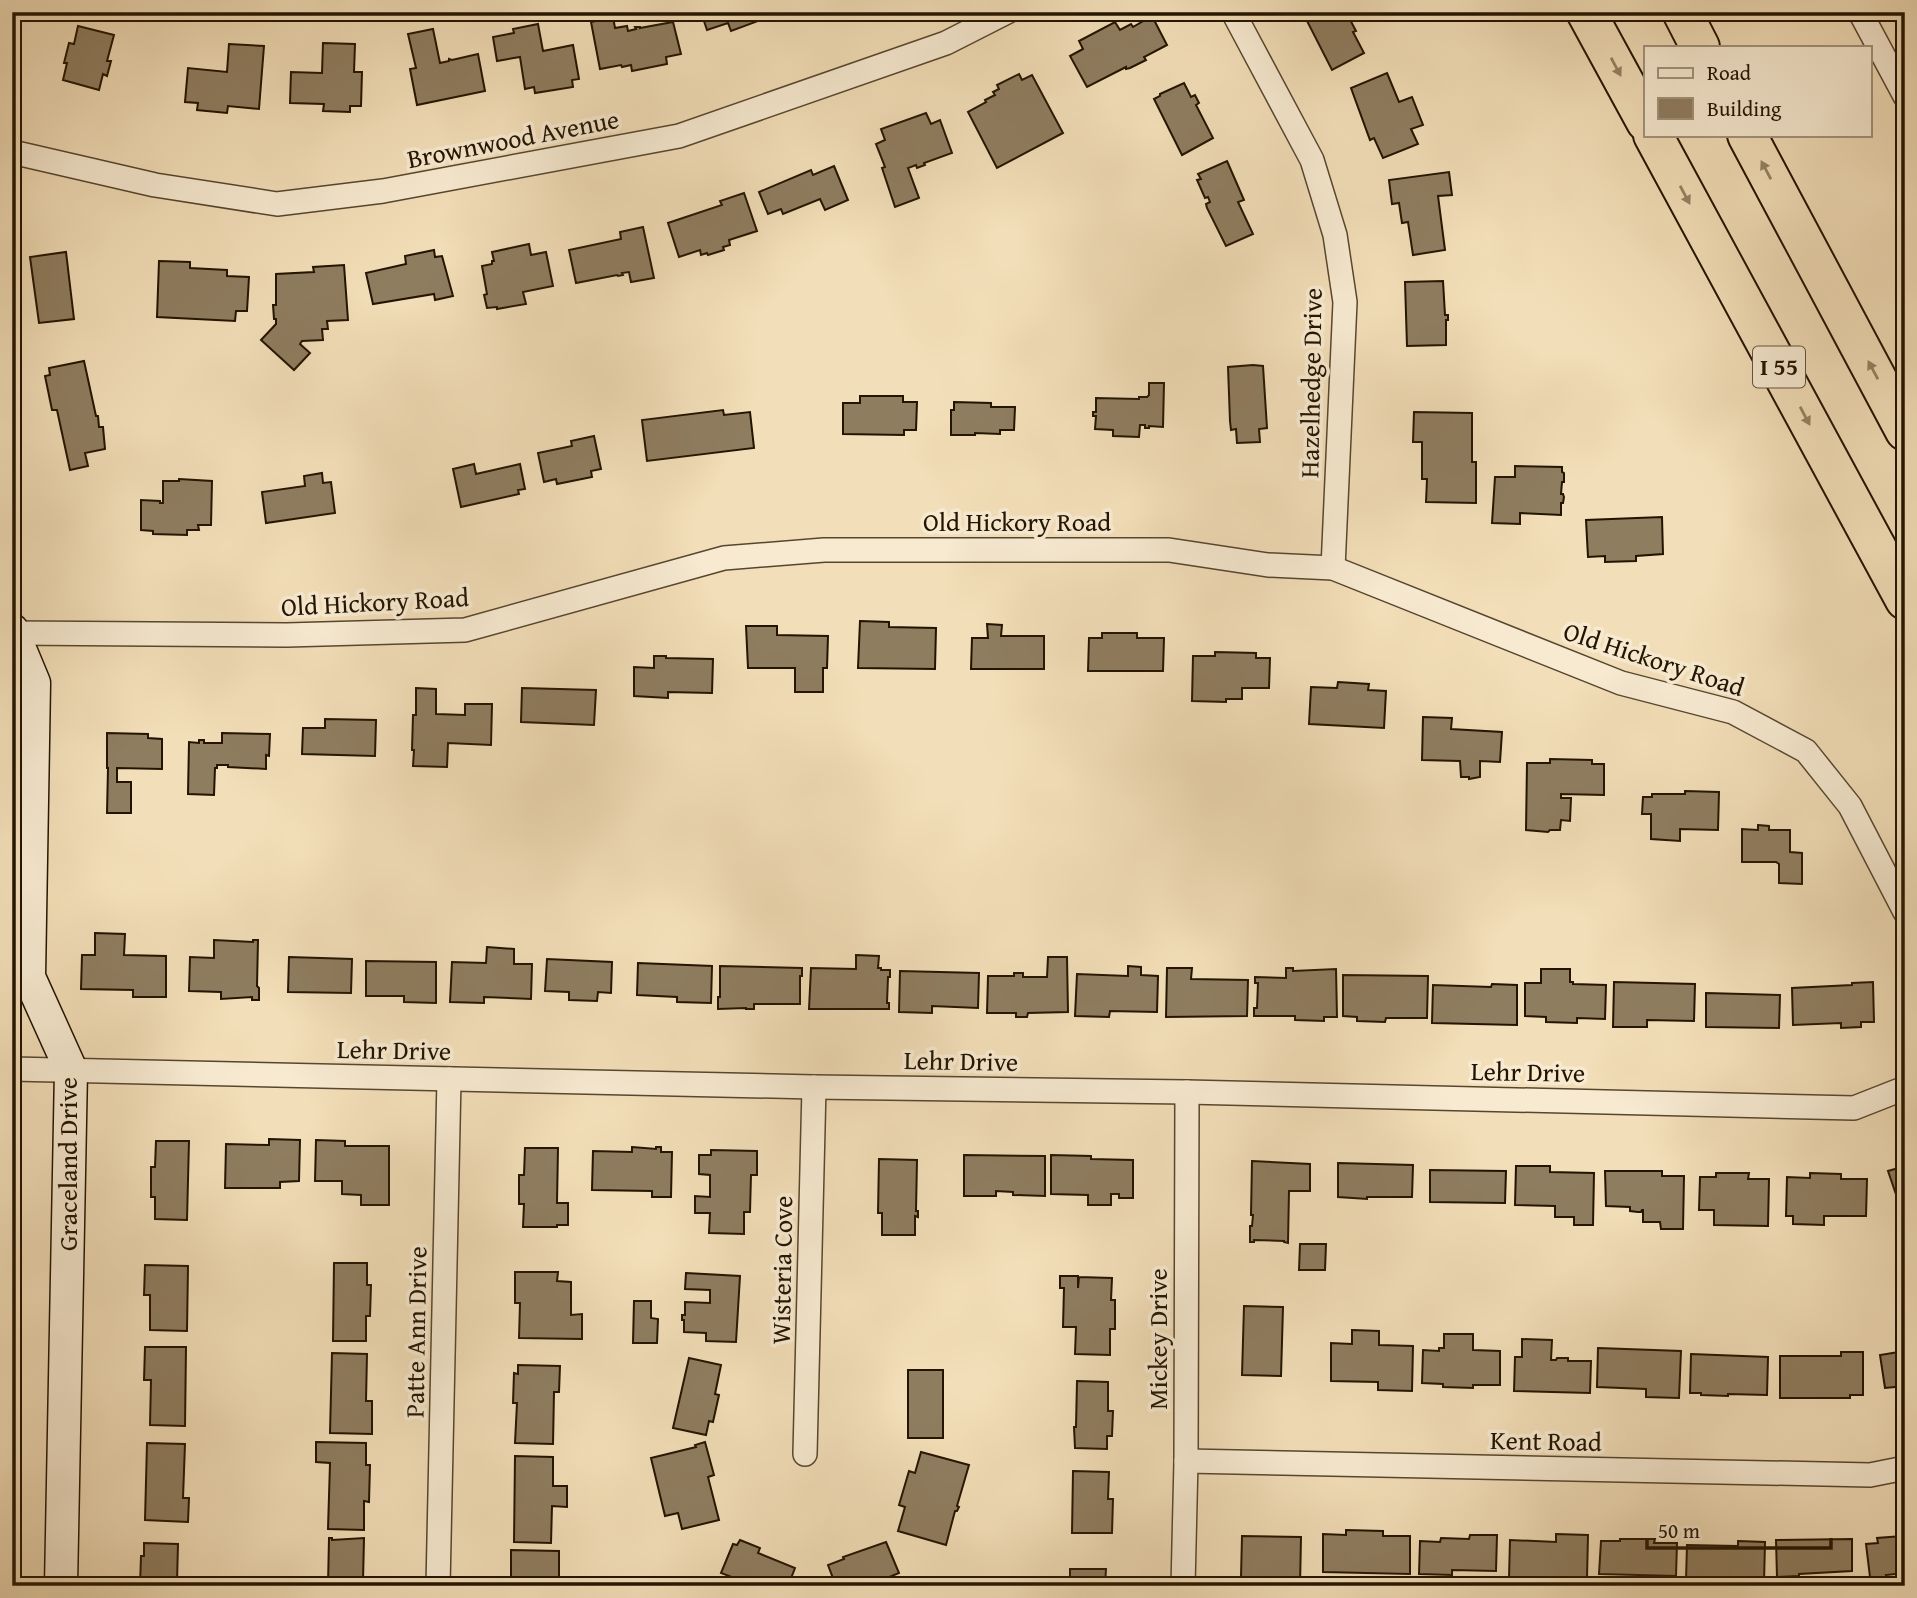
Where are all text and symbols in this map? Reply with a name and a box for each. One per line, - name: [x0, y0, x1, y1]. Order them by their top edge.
- legend: [1644, 46, 1871, 136]
- one-way arrow: [1610, 57, 1622, 77]
- text: Road: [1707, 57, 1752, 88]
- text: Building: [1707, 93, 1782, 124]
- street label: Brownwood Avenue: [404, 99, 622, 178]
- one-way arrow: [1760, 159, 1772, 179]
- one-way arrow: [1680, 185, 1691, 205]
- street label: Hazelhedge Drive: [1289, 288, 1332, 478]
- road number: I 55: [1753, 346, 1805, 388]
- one-way arrow: [1867, 360, 1879, 380]
- one-way arrow: [1799, 407, 1811, 427]
- street label: Old Hickory Road: [923, 502, 1111, 541]
- street label: Old Hickory Road: [280, 577, 470, 626]
- street label: Old Hickory Road: [1559, 611, 1750, 706]
- street label: Lehr Drive: [337, 1029, 451, 1070]
- street label: Lehr Drive: [904, 1040, 1018, 1081]
- street label: Lehr Drive: [1471, 1051, 1585, 1092]
- street label: Graceland Drive: [48, 1077, 87, 1251]
- street label: Wisteria Cove: [761, 1195, 802, 1345]
- street label: Patte Ann Drive: [395, 1246, 436, 1418]
- street label: Mickey Drive: [1138, 1268, 1177, 1410]
- street label: Kent Road: [1490, 1420, 1602, 1461]
- scale bar: [1647, 1507, 1831, 1551]
- text: 50 m: [1658, 1515, 1700, 1546]

